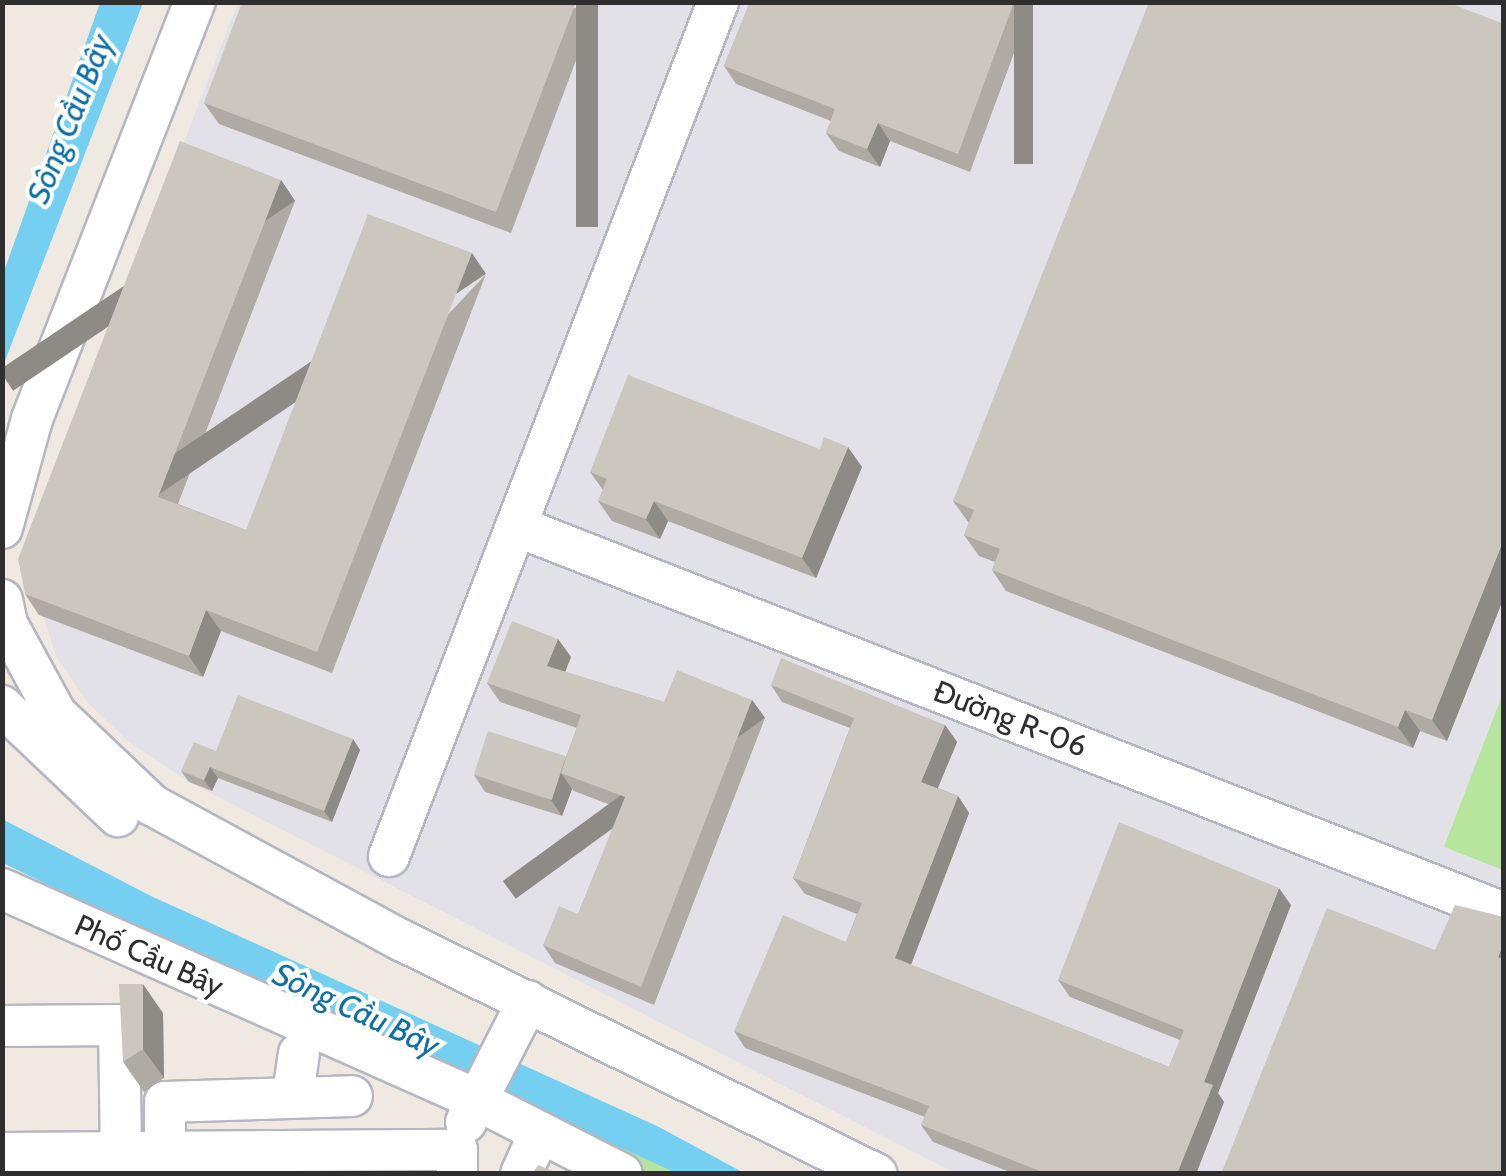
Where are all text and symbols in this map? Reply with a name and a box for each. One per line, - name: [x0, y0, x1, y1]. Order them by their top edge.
- water label: Sông Cầu Bây: [19, 29, 121, 209]
- street label: Đường R-06: [928, 673, 1092, 765]
- street label: Phố Cầu Bây: [69, 907, 229, 1005]
- water label: Sông Cầu Bây: [267, 955, 445, 1065]

